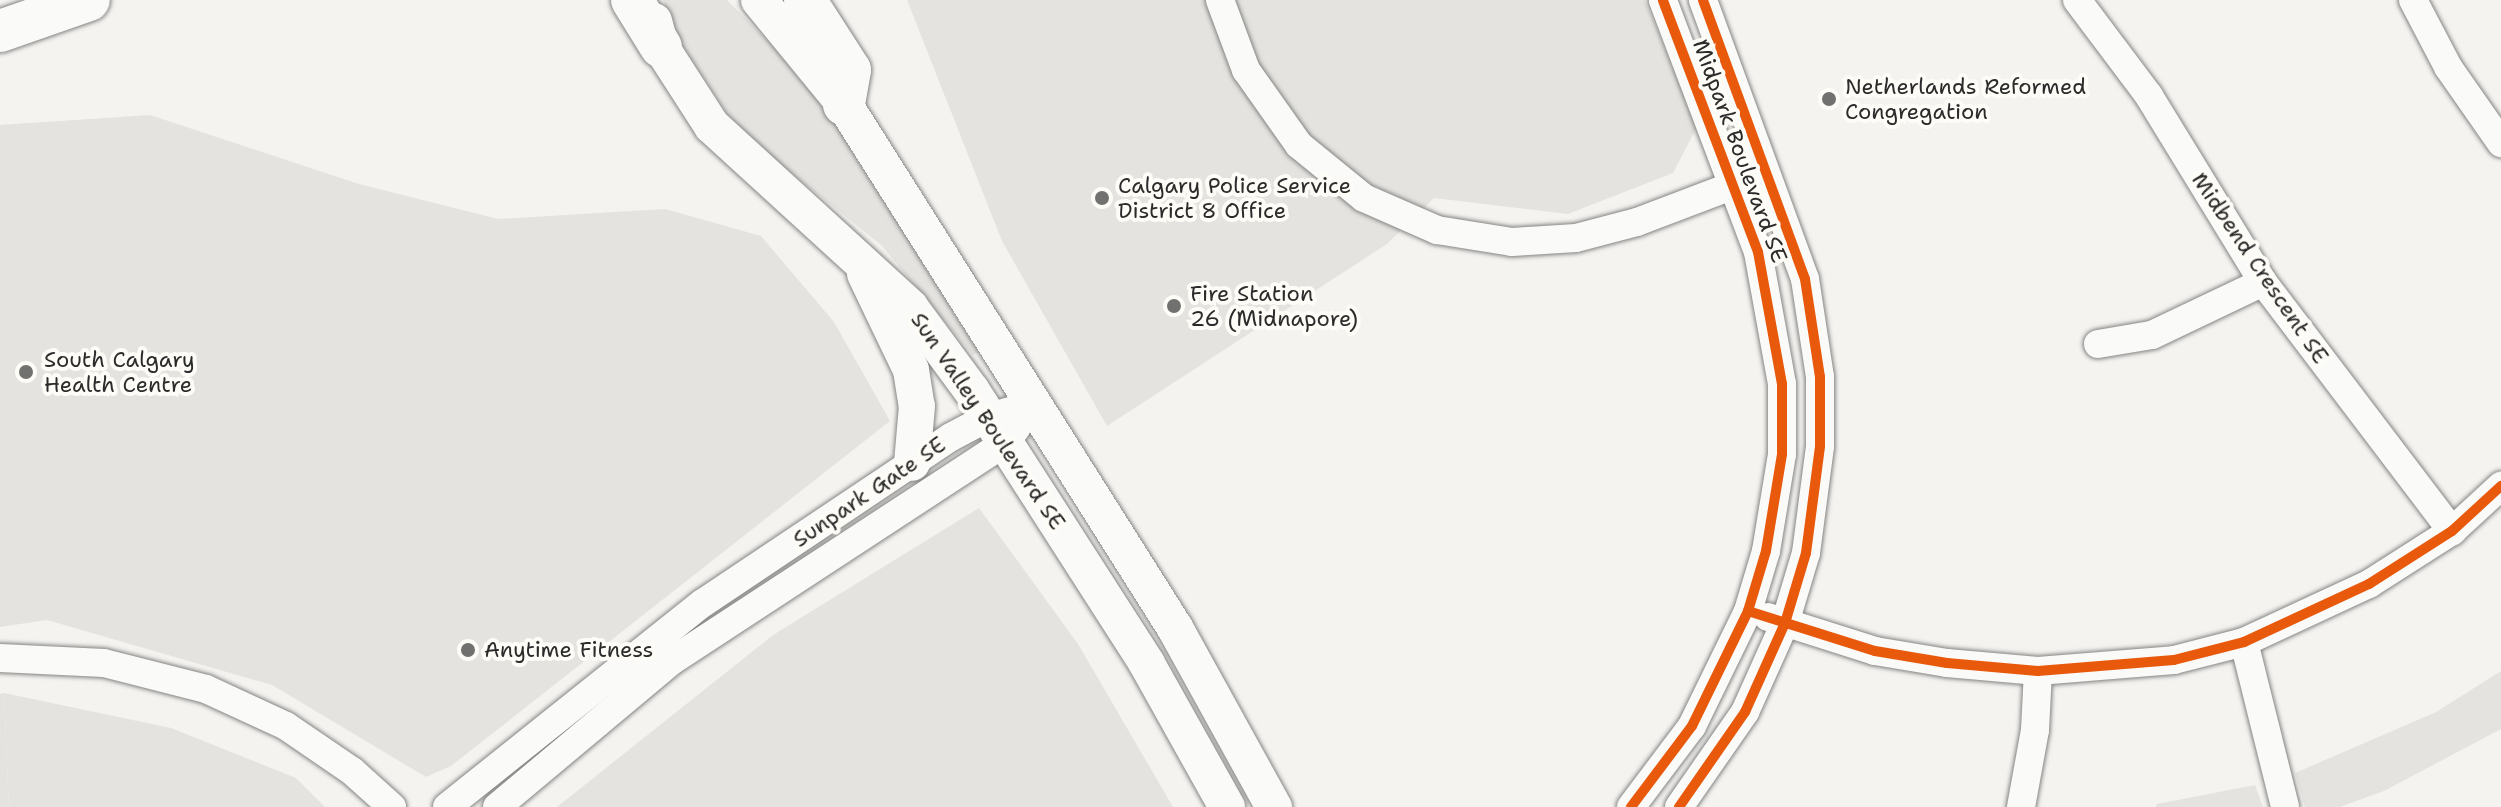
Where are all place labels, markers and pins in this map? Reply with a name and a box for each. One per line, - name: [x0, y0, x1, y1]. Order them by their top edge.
- place label: Netherlands Reformed Congregation: [1845, 73, 2086, 124]
- marker: Netherlands Reformed Congregation: [1820, 90, 1838, 108]
- place label: Calgary Police Service District 8 Office: [1118, 172, 1351, 224]
- marker: Calgary Police Service District 8 Office: [1093, 189, 1111, 207]
- place label: Fire Station 26 (Midnapore): [1190, 280, 1358, 332]
- marker: Fire Station 26 (Midnapore): [1165, 297, 1183, 315]
- place label: South Calgary Health Centre: [44, 346, 195, 398]
- marker: South Calgary Health Centre: [15, 361, 37, 383]
- place label: Anytime Fitness: [484, 637, 654, 663]
- marker: Anytime Fitness: [459, 641, 477, 659]

